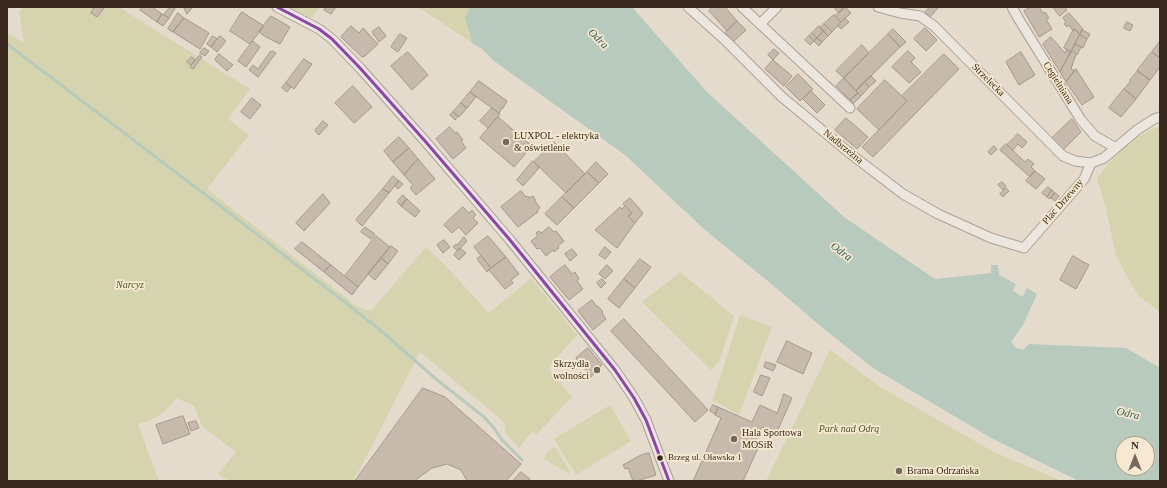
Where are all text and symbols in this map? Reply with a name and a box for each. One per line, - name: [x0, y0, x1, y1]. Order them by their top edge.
- water label: Odra: [585, 26, 611, 52]
- street label: Cegielniana: [1040, 60, 1076, 106]
- street label: Strzelecka: [969, 61, 1007, 99]
- street label: Nadbrzeżna: [821, 127, 865, 167]
- place label: LUXPOL - elektryka & oświetlenie: [514, 130, 599, 154]
- marker: LUXPOL - elektryka & oświetlenie: [501, 137, 511, 147]
- street label: Plac Drzewny: [1040, 177, 1086, 227]
- water label: Odra: [828, 240, 854, 264]
- park label: Narcyz: [116, 279, 144, 291]
- place label: Skrzydła wolności: [553, 358, 589, 382]
- marker: Skrzydła wolności: [592, 365, 602, 375]
- water label: Odra: [1115, 405, 1141, 423]
- park label: Park nad Odrą: [819, 423, 879, 435]
- place label: Hala Sportowa MOSiR: [742, 427, 802, 450]
- marker: Hala Sportowa MOSiR: [729, 434, 739, 444]
- north arrow: [1115, 436, 1155, 476]
- text: N: [1131, 439, 1139, 451]
- marker: Brzeg ul. Oławska 1: [655, 453, 665, 463]
- place label: Brzeg ul. Oławska 1: [668, 453, 741, 463]
- place label: Brama Odrzańska: [907, 465, 979, 477]
- marker: Brama Odrzańska: [894, 466, 904, 476]

